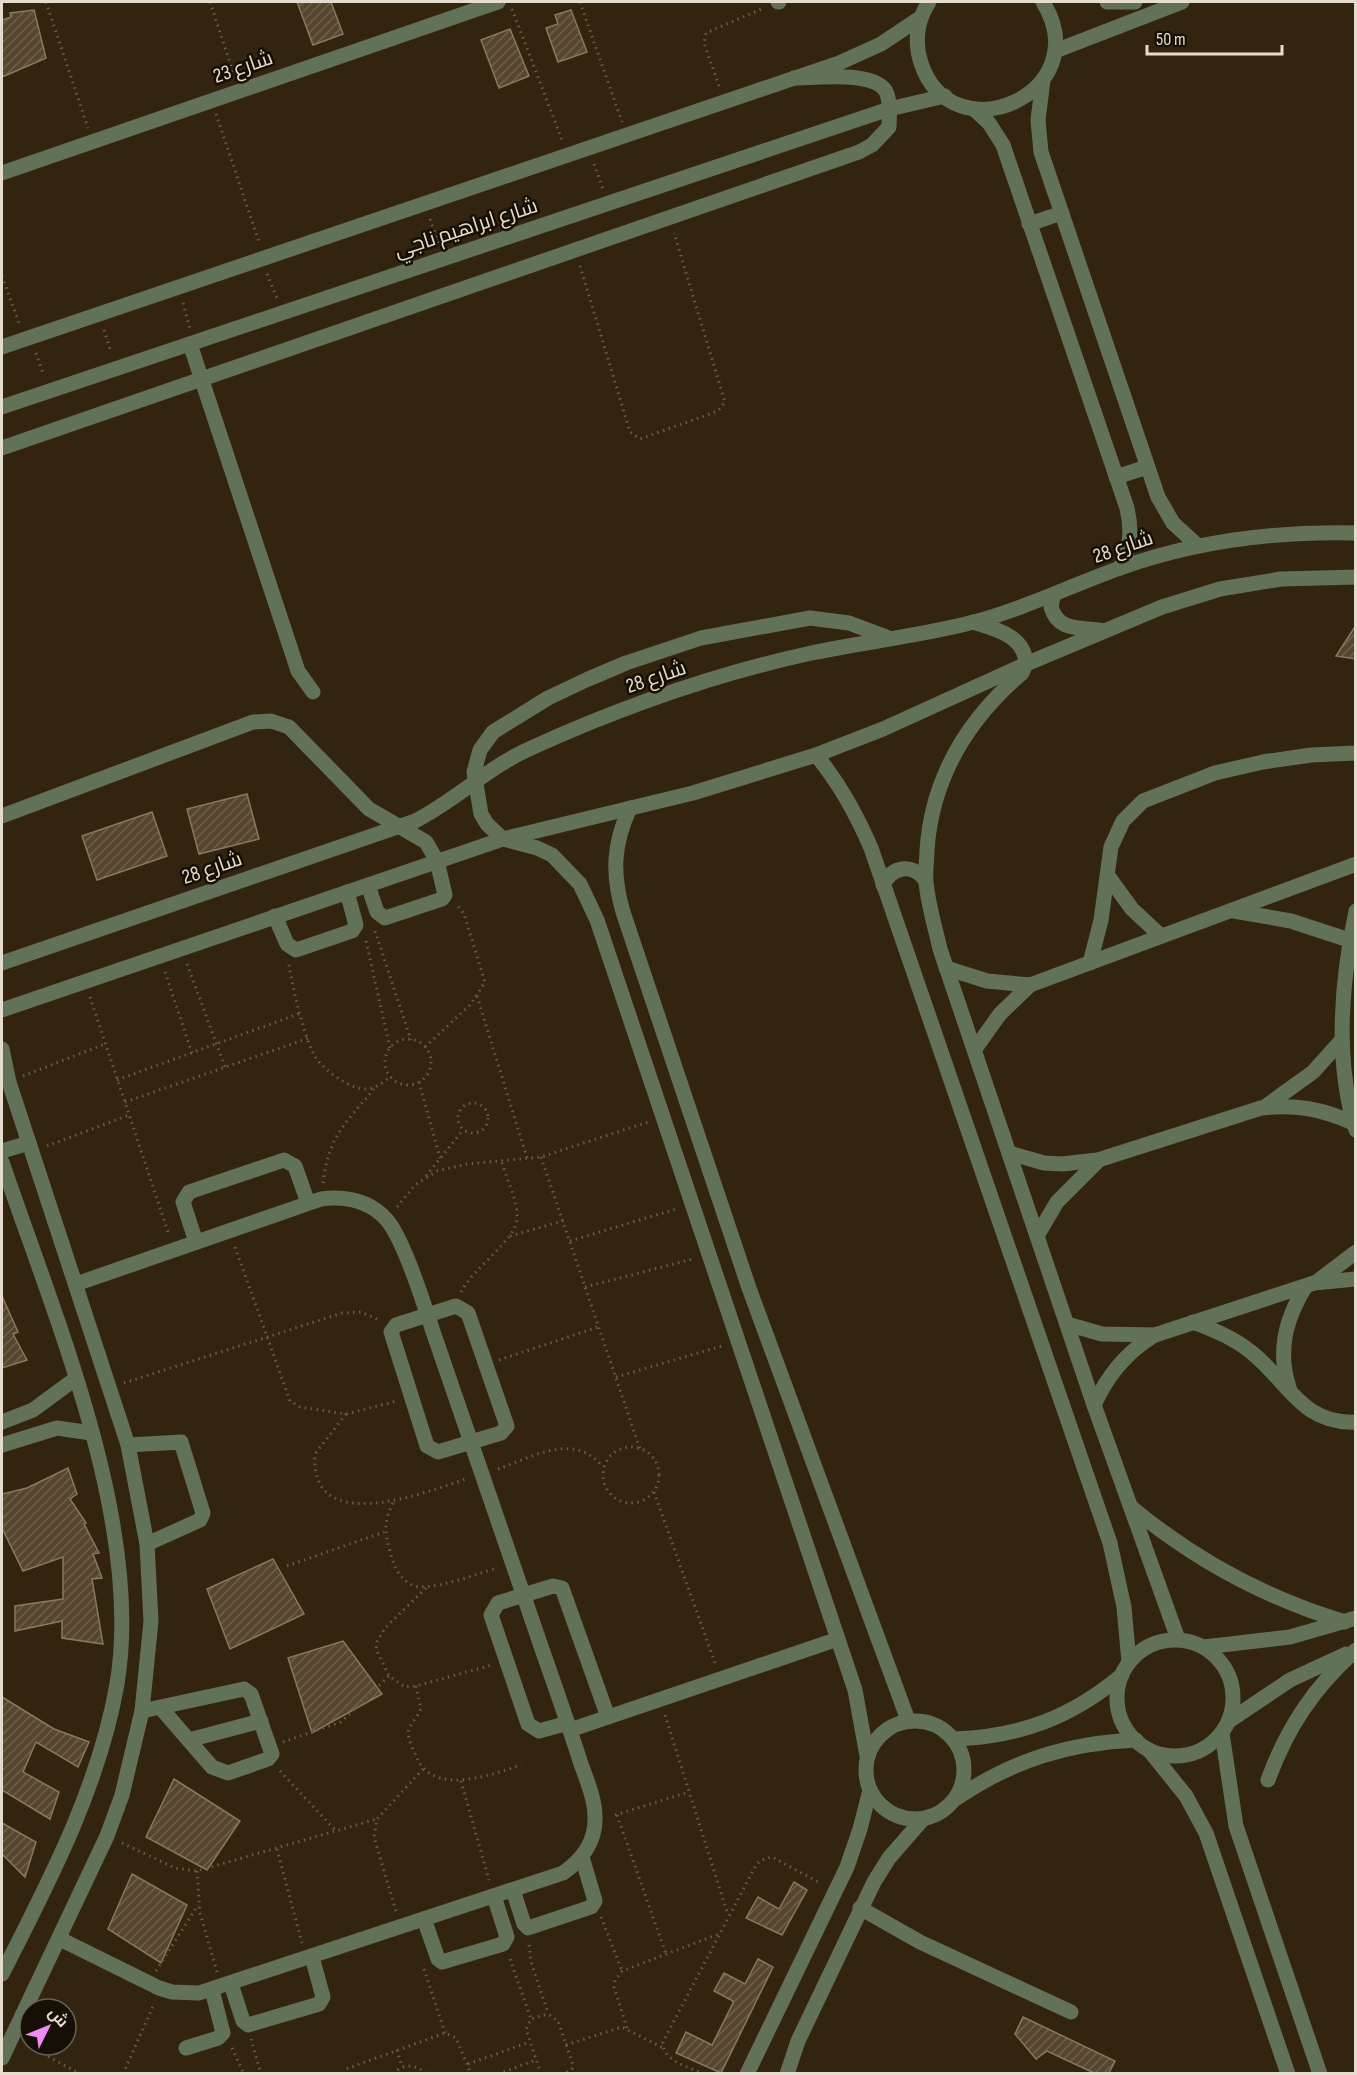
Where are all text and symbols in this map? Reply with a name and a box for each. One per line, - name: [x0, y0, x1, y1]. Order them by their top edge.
- scale bar: [1147, 18, 1282, 56]
- text: 50 m: [1156, 29, 1186, 50]
- street label: شارع 23: [210, 45, 276, 90]
- street label: شارع ابراهيم ناجي: [391, 193, 542, 266]
- street label: شارع 28: [1090, 525, 1157, 570]
- street label: شارع 28: [623, 655, 690, 700]
- street label: شارع 28: [179, 846, 246, 891]
- north arrow: [18, 1997, 78, 2057]
- text: ش: [44, 2004, 72, 2032]

